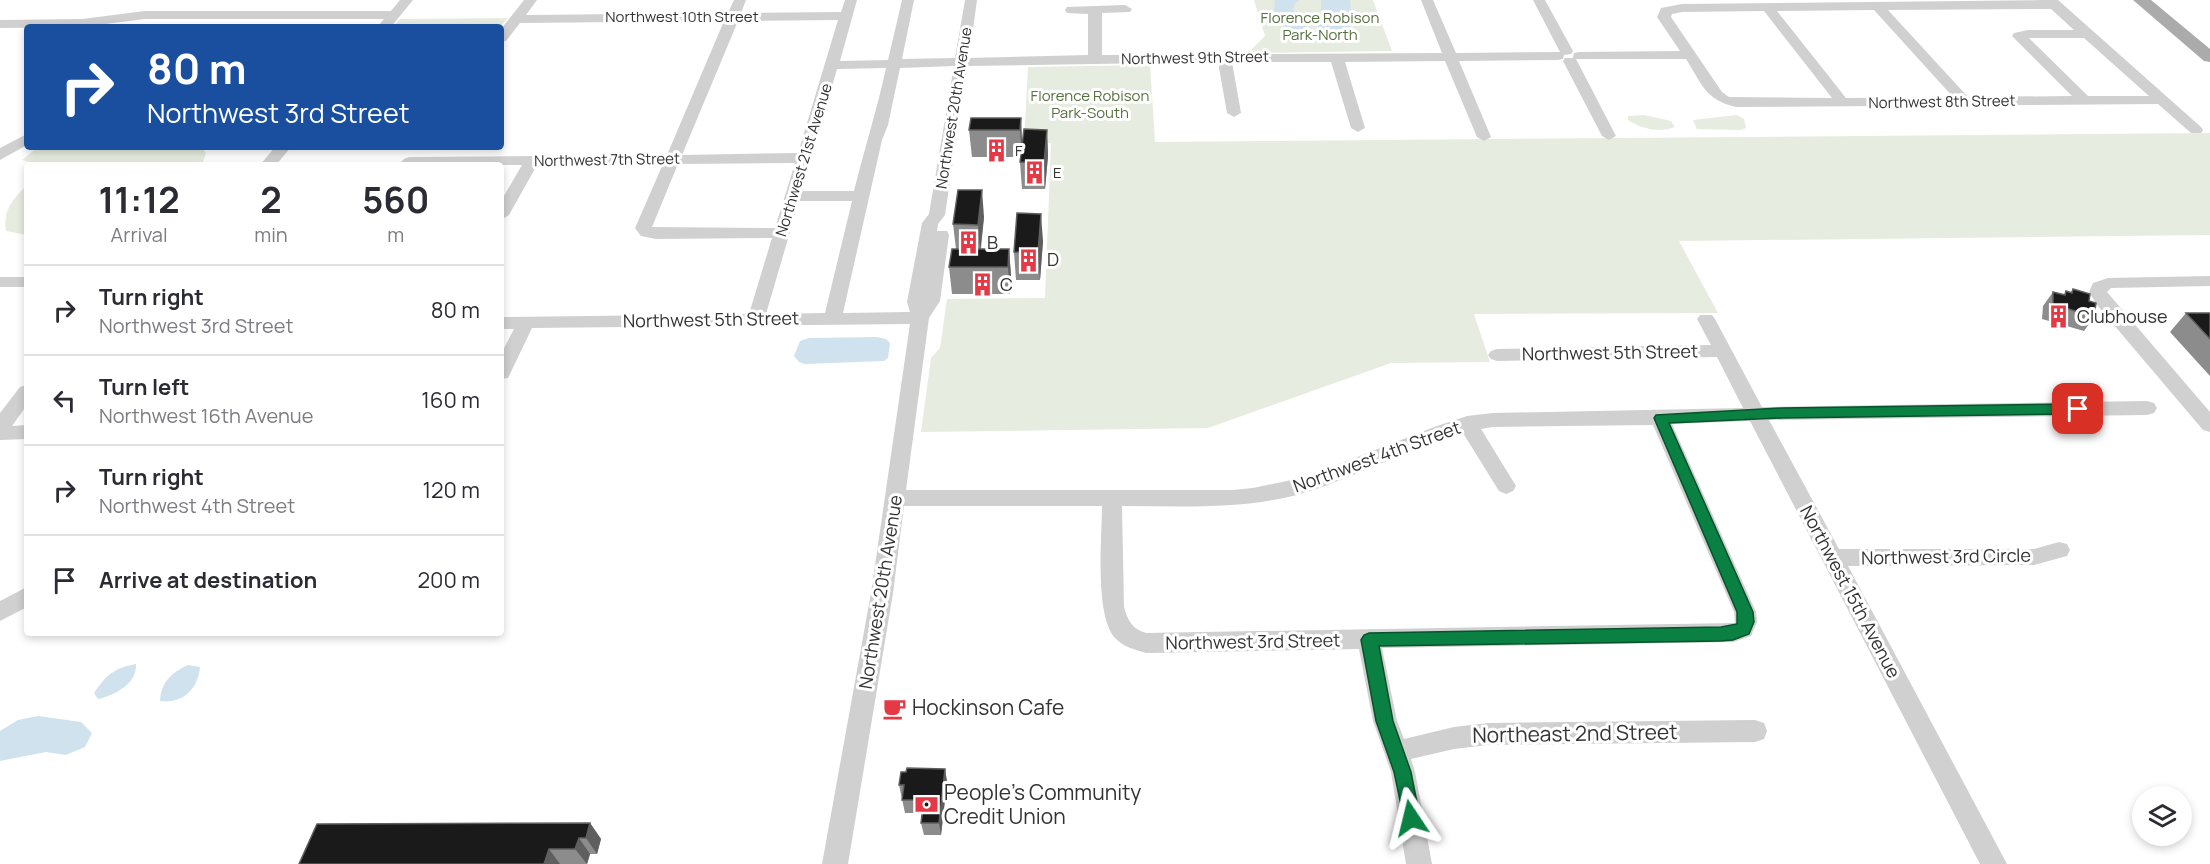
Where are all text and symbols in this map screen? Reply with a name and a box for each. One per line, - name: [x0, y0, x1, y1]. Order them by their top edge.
- street label: Northwest 10th Street: [605, 6, 759, 27]
- park label: Florence Robison Park-North: [1261, 7, 1379, 45]
- street label: Northwest 20th Avenue: [930, 25, 977, 190]
- text: 80 m: [147, 39, 247, 97]
- street label: Northwest 9th Street: [1121, 46, 1269, 69]
- icon: right: [48, 48, 126, 126]
- street label: Northwest 21st Avenue: [770, 81, 837, 239]
- park label: Florence Robison Park-South: [1031, 85, 1149, 123]
- street label: Northwest 8th Street: [1868, 90, 2016, 113]
- text: Northwest 3rd Street: [147, 94, 409, 131]
- building icon: F: [984, 138, 1010, 164]
- place label: F: [1015, 140, 1023, 161]
- street label: Northwest 7th Street: [534, 148, 680, 171]
- building icon: E: [1022, 160, 1048, 186]
- place label: E: [1053, 162, 1062, 183]
- text: 11:12: [99, 175, 180, 224]
- text: 2: [260, 175, 282, 224]
- text: 560: [362, 175, 429, 224]
- text: Arrival: [111, 221, 168, 248]
- text: min: [254, 221, 288, 248]
- text: m: [387, 221, 404, 248]
- building icon: B: [956, 230, 982, 256]
- place label: B: [987, 230, 998, 254]
- building icon: D: [1016, 247, 1042, 273]
- place label: D: [1047, 247, 1059, 271]
- building icon: C: [969, 272, 995, 298]
- place label: C: [1000, 272, 1013, 296]
- text: Turn right: [99, 282, 204, 312]
- icon: right: [48, 294, 81, 327]
- text: 80 m: [431, 295, 480, 325]
- building icon: Clubhouse: [2046, 304, 2072, 330]
- place label: Clubhouse: [2077, 304, 2167, 328]
- street label: Northwest 5th Street: [623, 305, 799, 333]
- text: Northwest 3rd Street: [99, 312, 293, 339]
- street label: Northwest 5th Street: [1522, 338, 1698, 366]
- text: Turn left: [99, 372, 189, 402]
- pin: [2052, 383, 2103, 434]
- icon: left: [48, 384, 81, 417]
- text: 160 m: [421, 385, 480, 415]
- icon: arrive: [2061, 392, 2094, 425]
- text: Northwest 16th Avenue: [99, 402, 313, 429]
- street label: Northwest 4th Street: [1290, 415, 1464, 498]
- text: Turn right: [99, 462, 204, 492]
- icon: right: [48, 474, 81, 507]
- text: 120 m: [422, 475, 480, 505]
- text: Northwest 4th Street: [99, 492, 295, 519]
- street label: Northwest 20th Avenue: [853, 493, 907, 690]
- street label: Northwest 15th Avenue: [1795, 501, 1907, 682]
- street label: Northwest 3rd Circle: [1861, 543, 2031, 569]
- icon: arrive: [48, 564, 81, 597]
- text: Arrive at destination: [99, 565, 317, 595]
- text: 200 m: [418, 565, 480, 595]
- street label: Northwest 3rd Street: [1165, 627, 1341, 655]
- place label: Hockinson Cafe: [912, 693, 1064, 721]
- cafe icon: Hockinson Cafe: [881, 695, 907, 721]
- street label: Northeast 2nd Street: [1472, 717, 1678, 749]
- place label: People's Community Credit Union: [944, 778, 1141, 830]
- position arrow: [1379, 786, 1443, 850]
- map controls: [2132, 786, 2192, 846]
- button: layers: [2132, 786, 2192, 846]
- bank icon: People's Community Credit Union: [913, 792, 939, 818]

